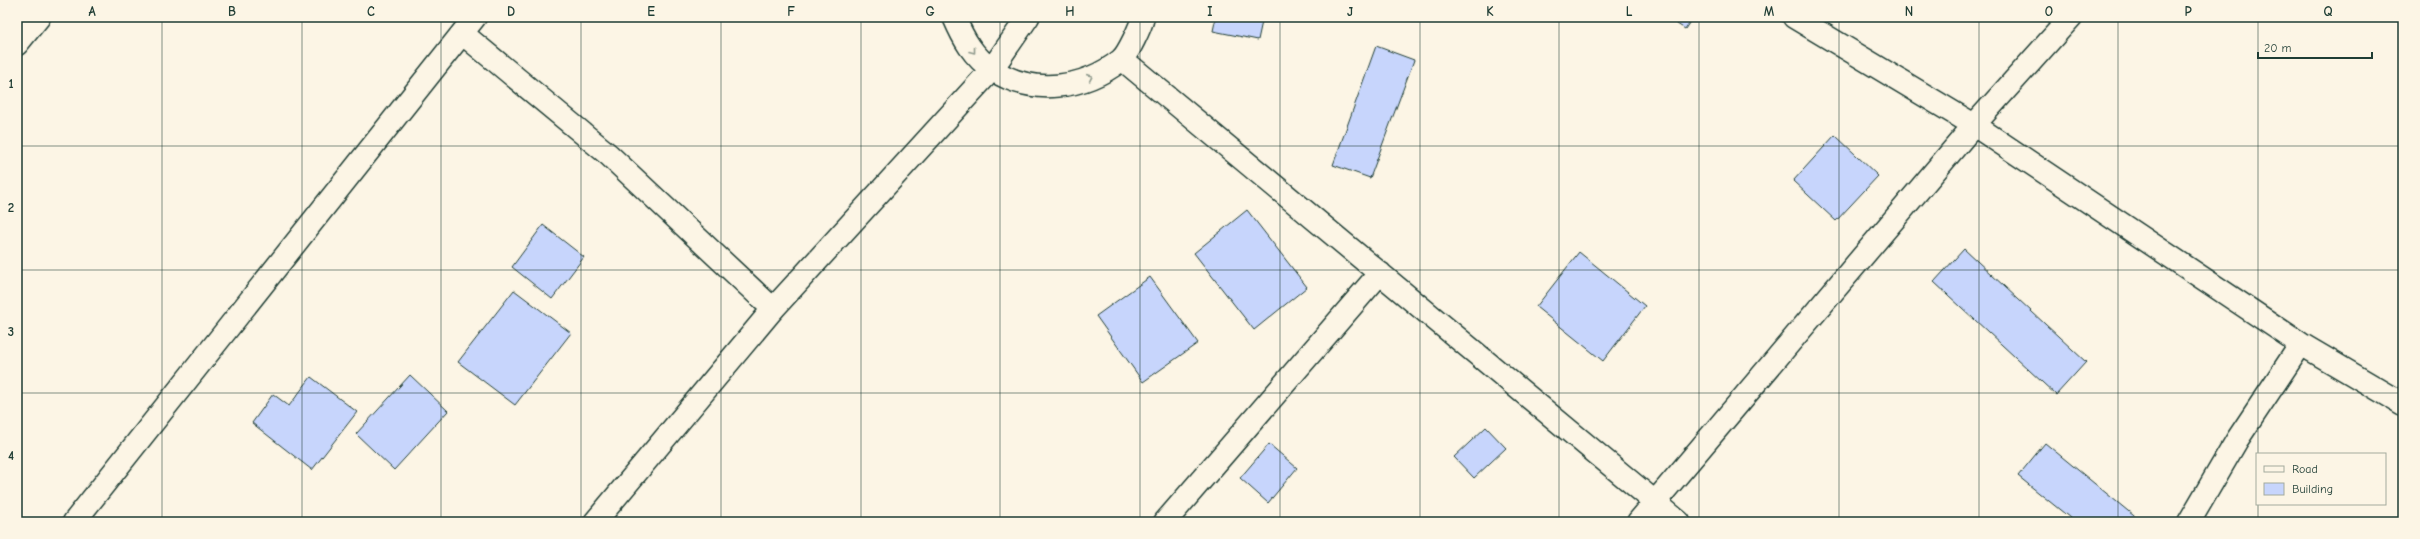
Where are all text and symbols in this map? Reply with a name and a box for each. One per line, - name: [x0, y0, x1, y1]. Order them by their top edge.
- text: A: [88, 4, 96, 19]
- text: B: [228, 4, 236, 19]
- text: C: [367, 4, 375, 19]
- text: D: [507, 4, 515, 19]
- text: E: [647, 4, 655, 19]
- text: F: [787, 4, 795, 19]
- text: G: [925, 4, 935, 19]
- text: H: [1065, 4, 1075, 19]
- text: I: [1207, 4, 1213, 19]
- text: J: [1347, 4, 1353, 19]
- text: K: [1486, 4, 1494, 19]
- text: L: [1626, 4, 1633, 19]
- text: M: [1764, 4, 1775, 19]
- text: N: [1905, 4, 1913, 19]
- text: O: [2045, 4, 2053, 19]
- text: P: [2184, 4, 2192, 19]
- text: Q: [2323, 4, 2333, 19]
- scale bar: [2258, 34, 2372, 60]
- text: 20 m: [2264, 41, 2292, 55]
- one-way arrow: [968, 46, 975, 53]
- one-way arrow: [1086, 74, 1094, 82]
- text: 1: [8, 76, 14, 91]
- text: 2: [8, 200, 14, 215]
- text: 3: [8, 324, 14, 339]
- text: 4: [8, 448, 14, 463]
- legend: [2256, 453, 2386, 505]
- text: Road: [2292, 462, 2318, 476]
- text: Building: [2292, 482, 2333, 496]

